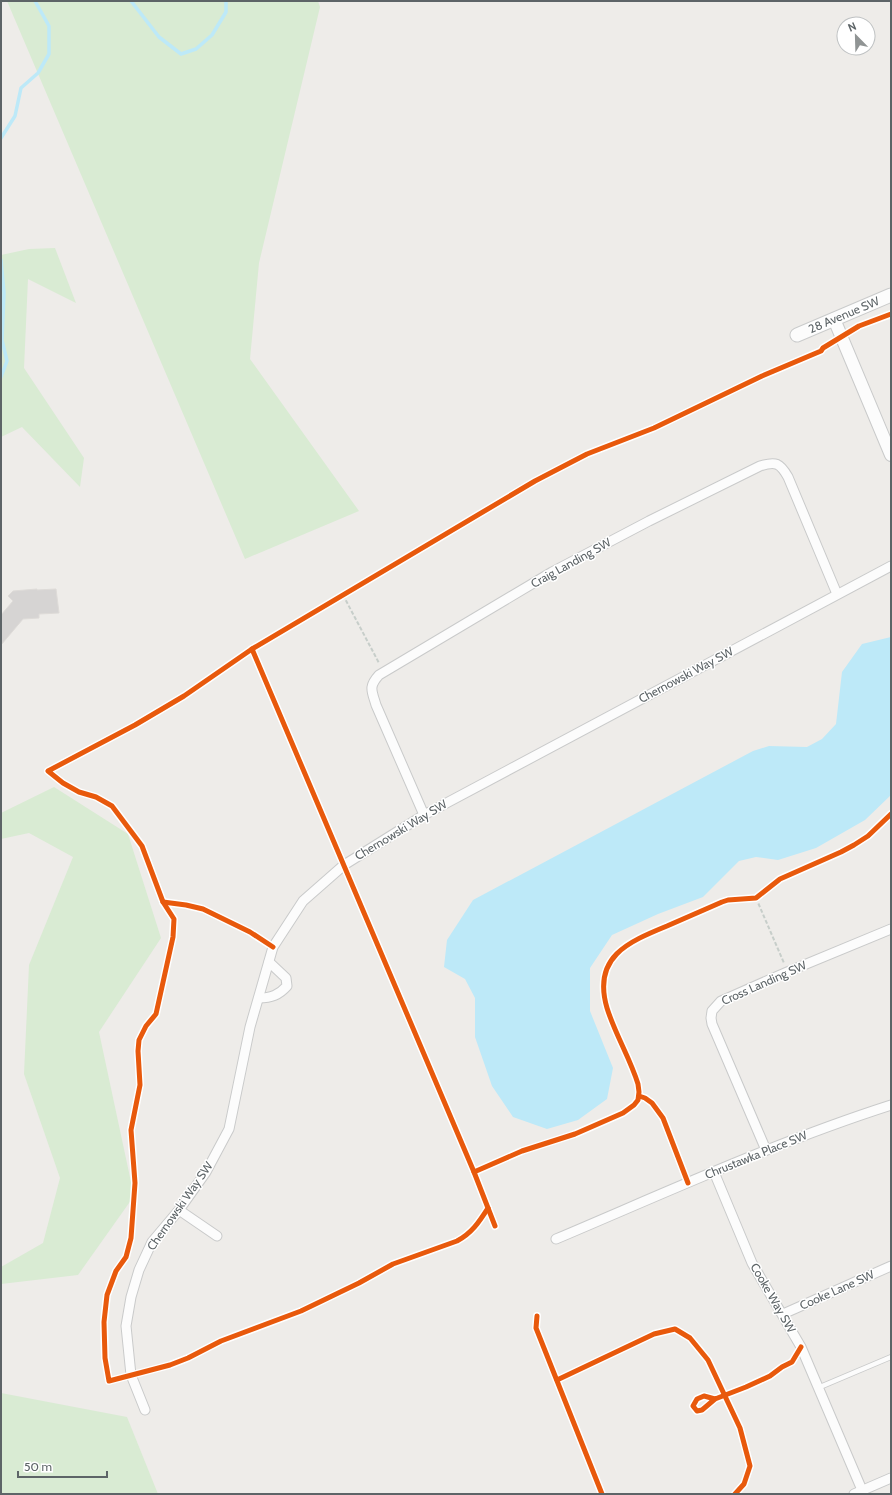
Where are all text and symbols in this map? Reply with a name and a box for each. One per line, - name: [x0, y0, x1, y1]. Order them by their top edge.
- north arrow: [836, 16, 876, 56]
- text: N: [846, 19, 858, 35]
- street label: 28 Avenue SW: [806, 293, 882, 336]
- street label: Craig Landing SW: [528, 534, 614, 591]
- street label: Chernowski Way SW: [636, 643, 736, 706]
- street label: Chernowski Way SW: [352, 796, 450, 863]
- street label: Cross Landing SW: [719, 957, 809, 1008]
- street label: Chrustawka Place SW: [702, 1127, 810, 1182]
- street label: Chernowski Way SW: [143, 1158, 216, 1253]
- street label: Cooke Way SW: [747, 1260, 800, 1336]
- street label: Cooke Lane SW: [797, 1266, 877, 1313]
- scale bar: [18, 1453, 107, 1479]
- text: 50 m: [24, 1459, 52, 1474]

